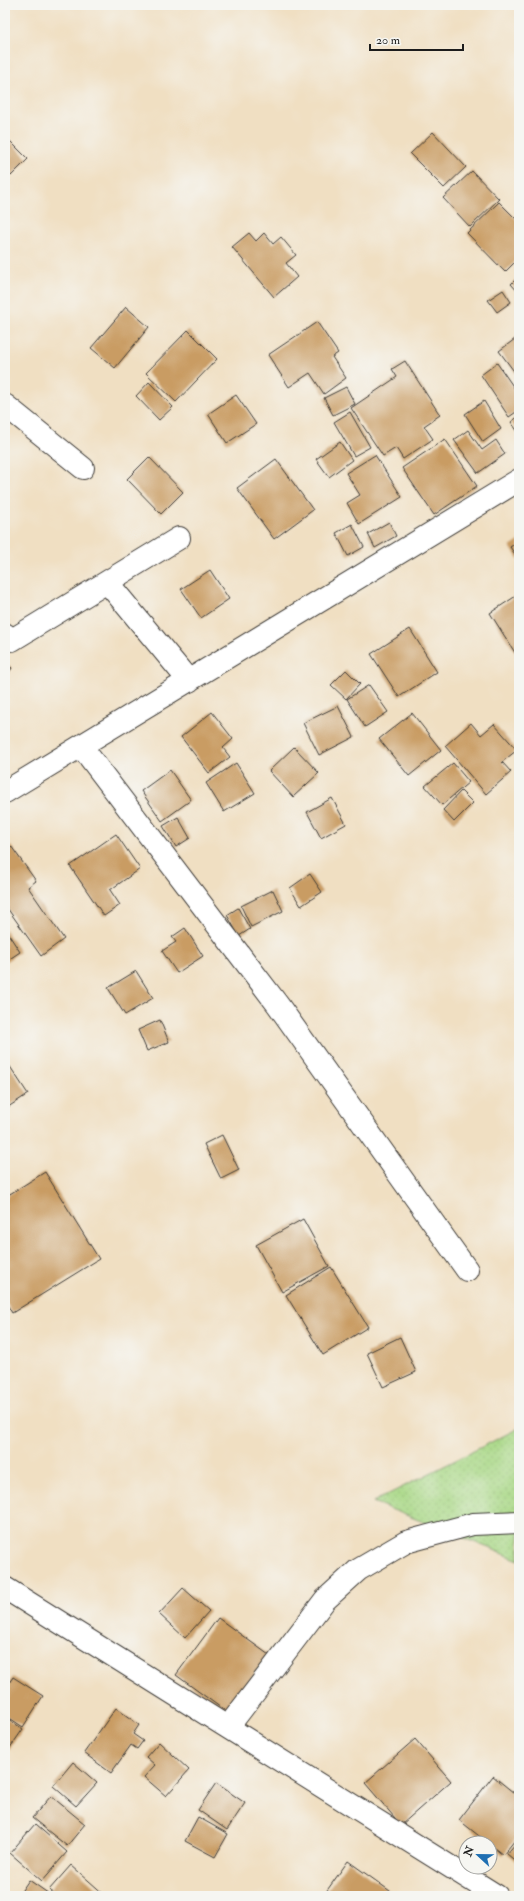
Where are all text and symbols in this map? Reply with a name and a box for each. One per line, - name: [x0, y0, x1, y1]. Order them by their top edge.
- scale bar: [370, 26, 463, 52]
- text: 20 m: [376, 33, 401, 48]
- north arrow: [458, 1835, 498, 1875]
- text: N: [461, 1843, 477, 1859]

